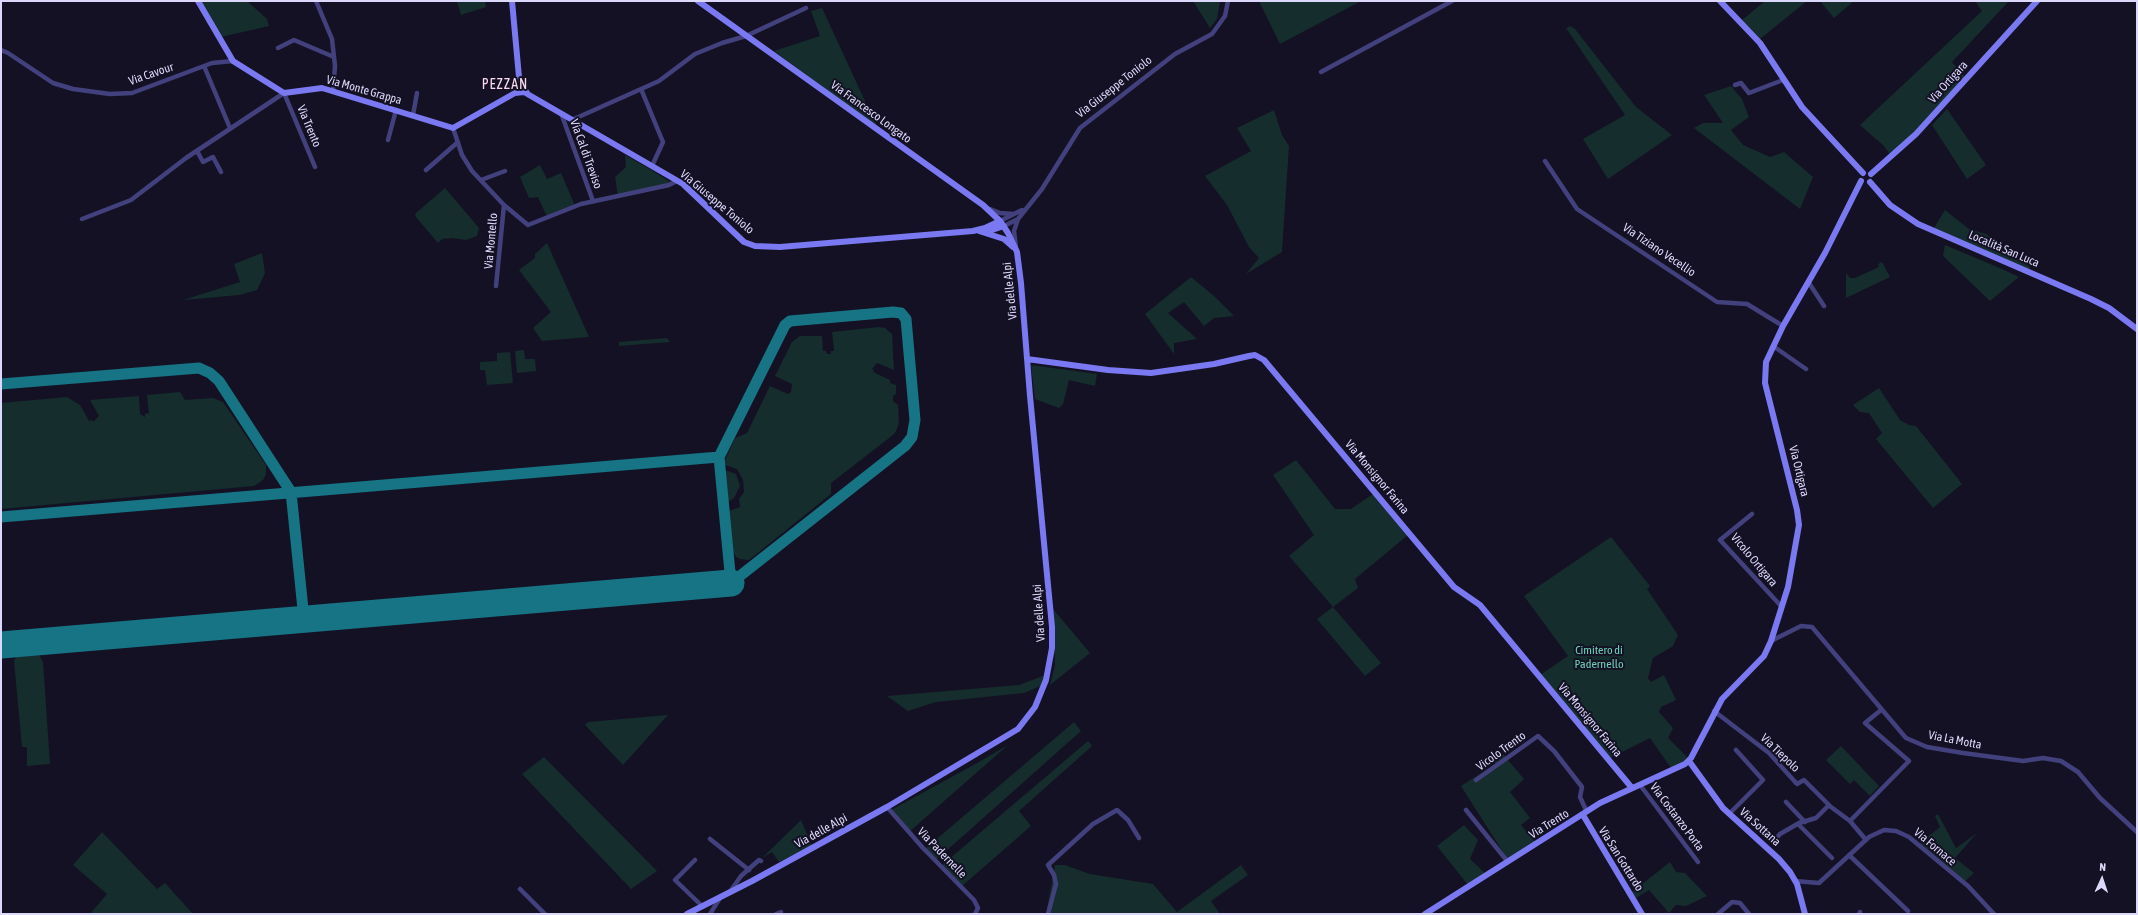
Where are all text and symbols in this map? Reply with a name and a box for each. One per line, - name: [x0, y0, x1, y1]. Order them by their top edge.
- street label: Via Giuseppe Toniolo: [1073, 53, 1155, 121]
- street label: Via Ortigara: [1925, 58, 1971, 106]
- street label: Via Cavour: [127, 60, 175, 88]
- street label: Via Monte Grappa: [325, 72, 403, 108]
- district label: PEZZAN: [482, 77, 528, 93]
- street label: Via Francesco Longato: [828, 78, 914, 146]
- street label: Via Trento: [294, 103, 324, 149]
- street label: Via Cal di Treviso: [567, 117, 605, 191]
- street label: Via Giuseppe Toniolo: [677, 167, 757, 237]
- street label: Via Montello: [481, 212, 501, 270]
- street label: Via Tiziano Vecellio: [1620, 220, 1698, 280]
- street label: Località San Luca: [1966, 228, 2042, 270]
- street label: Via delle Alpi: [1000, 261, 1020, 321]
- street label: Via Monsignor Farina: [1342, 437, 1412, 517]
- street label: Via Ortigara: [1786, 444, 1812, 498]
- street label: Vicolo Ortigara: [1728, 530, 1780, 590]
- street label: Via delle Alpi: [1030, 584, 1048, 642]
- park label: Cimitero di Padernello: [1574, 643, 1624, 671]
- street label: Via Monsignor Farina: [1555, 680, 1625, 760]
- street label: Vicolo Trento: [1474, 728, 1528, 774]
- street label: Via La Motta: [1927, 728, 1983, 752]
- street label: Via Tiepolo: [1757, 731, 1803, 775]
- street label: Via Costanzo Porta: [1647, 780, 1707, 854]
- street label: Via Sottana: [1736, 805, 1784, 849]
- street label: Via Trento: [1526, 806, 1572, 842]
- street label: Via delle Alpi: [792, 811, 850, 851]
- street label: Via San Gottardo: [1595, 824, 1647, 894]
- street label: Via Padernelle: [914, 825, 970, 881]
- street label: Via Fornace: [1911, 825, 1959, 869]
- north arrow: [2082, 859, 2122, 899]
- text: N: [2099, 861, 2106, 873]

